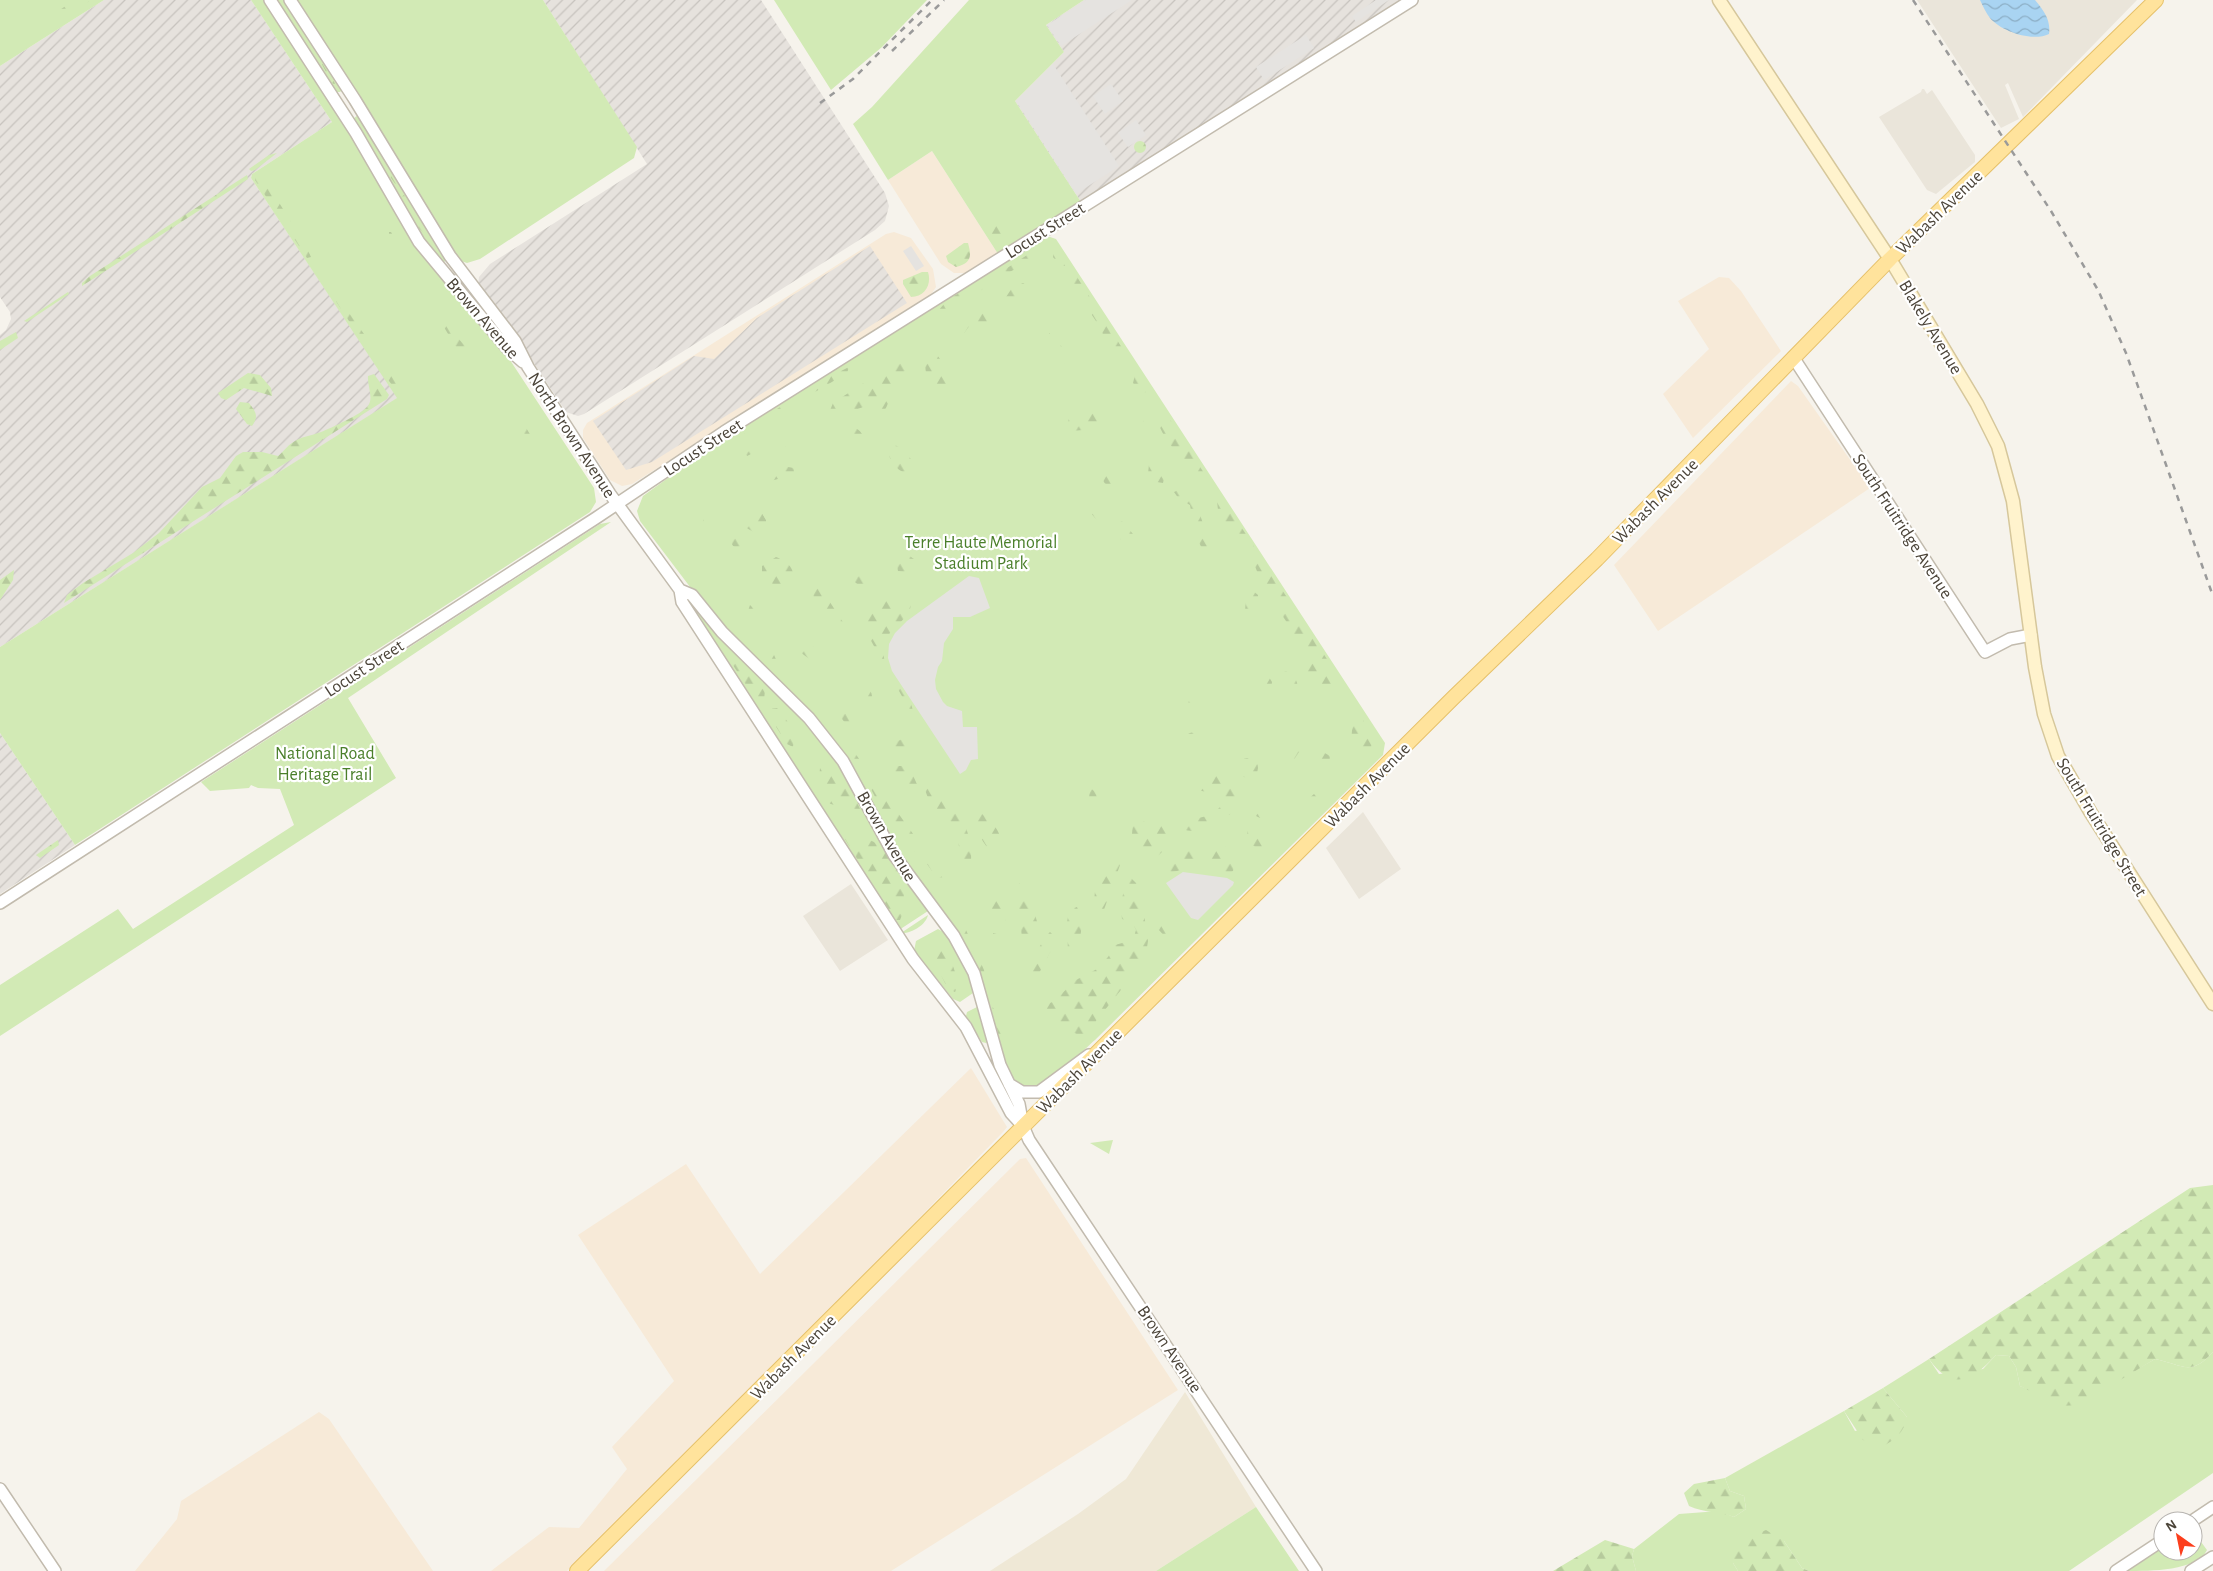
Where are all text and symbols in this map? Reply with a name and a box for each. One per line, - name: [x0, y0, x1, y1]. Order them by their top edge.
- street label: Wabash Avenue: [1893, 167, 1986, 258]
- street label: Locust Street: [1003, 199, 1089, 262]
- street label: Brown Avenue: [442, 275, 522, 363]
- street label: Blakely Avenue: [1895, 277, 1965, 378]
- street label: North Brown Avenue: [524, 370, 618, 501]
- street label: Locust Street: [661, 416, 746, 480]
- street label: South Fruitridge Avenue: [1849, 451, 1956, 602]
- street label: Wabash Avenue: [1610, 456, 1702, 548]
- park label: Terre Haute Memorial Stadium Park: [904, 534, 1058, 573]
- street label: Locust Street: [322, 637, 407, 701]
- street label: Wabash Avenue: [1322, 740, 1414, 832]
- park label: National Road Heritage Trail: [275, 745, 375, 784]
- street label: South Fruitridge Street: [2053, 755, 2150, 900]
- street label: Brown Avenue: [853, 788, 919, 885]
- street label: Wabash Avenue: [1034, 1026, 1126, 1118]
- street label: Brown Avenue: [1134, 1303, 1205, 1396]
- street label: Wabash Avenue: [748, 1312, 840, 1404]
- north arrow: [2153, 1511, 2203, 1561]
- text: N: [2164, 1517, 2179, 1534]

